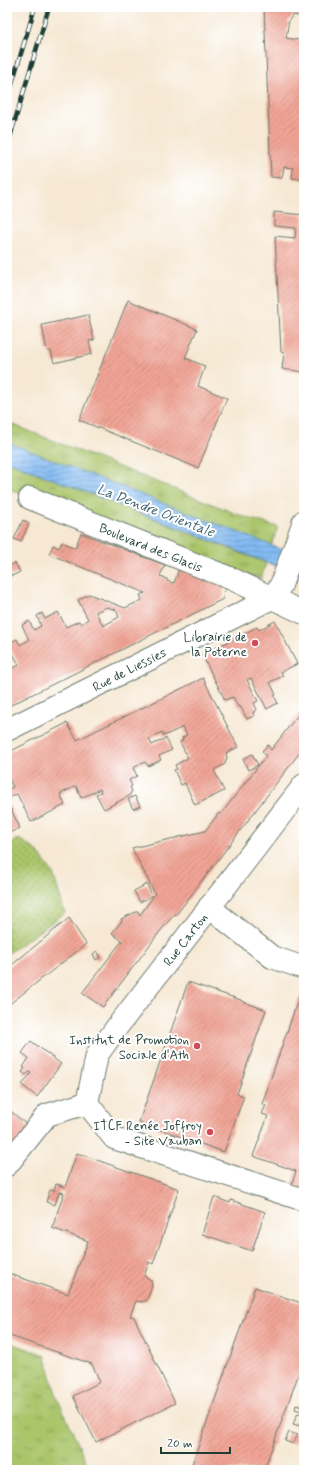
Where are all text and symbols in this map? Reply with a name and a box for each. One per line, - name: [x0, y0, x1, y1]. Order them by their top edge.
- water label: La Dendre Orientale: [95, 480, 217, 542]
- street label: Boulevard des Glacis: [96, 520, 205, 577]
- place label: Librairie de la Poterne: [184, 629, 247, 661]
- marker: Librairie de la Poterne: [250, 638, 260, 648]
- street label: Rue de Liessies: [90, 644, 170, 696]
- street label: Rue Carton: [160, 910, 212, 970]
- place label: Institut de Promotion Sociale d'Ath: [69, 1032, 189, 1064]
- marker: Institut de Promotion Sociale d'Ath: [192, 1041, 202, 1051]
- place label: ITCF Renée Joffroy - Site Vauban: [93, 1118, 202, 1150]
- marker: ITCF Renée Joffroy - Site Vauban: [205, 1127, 215, 1137]
- scale bar: [161, 1429, 230, 1455]
- text: 20 m: [167, 1436, 193, 1452]

